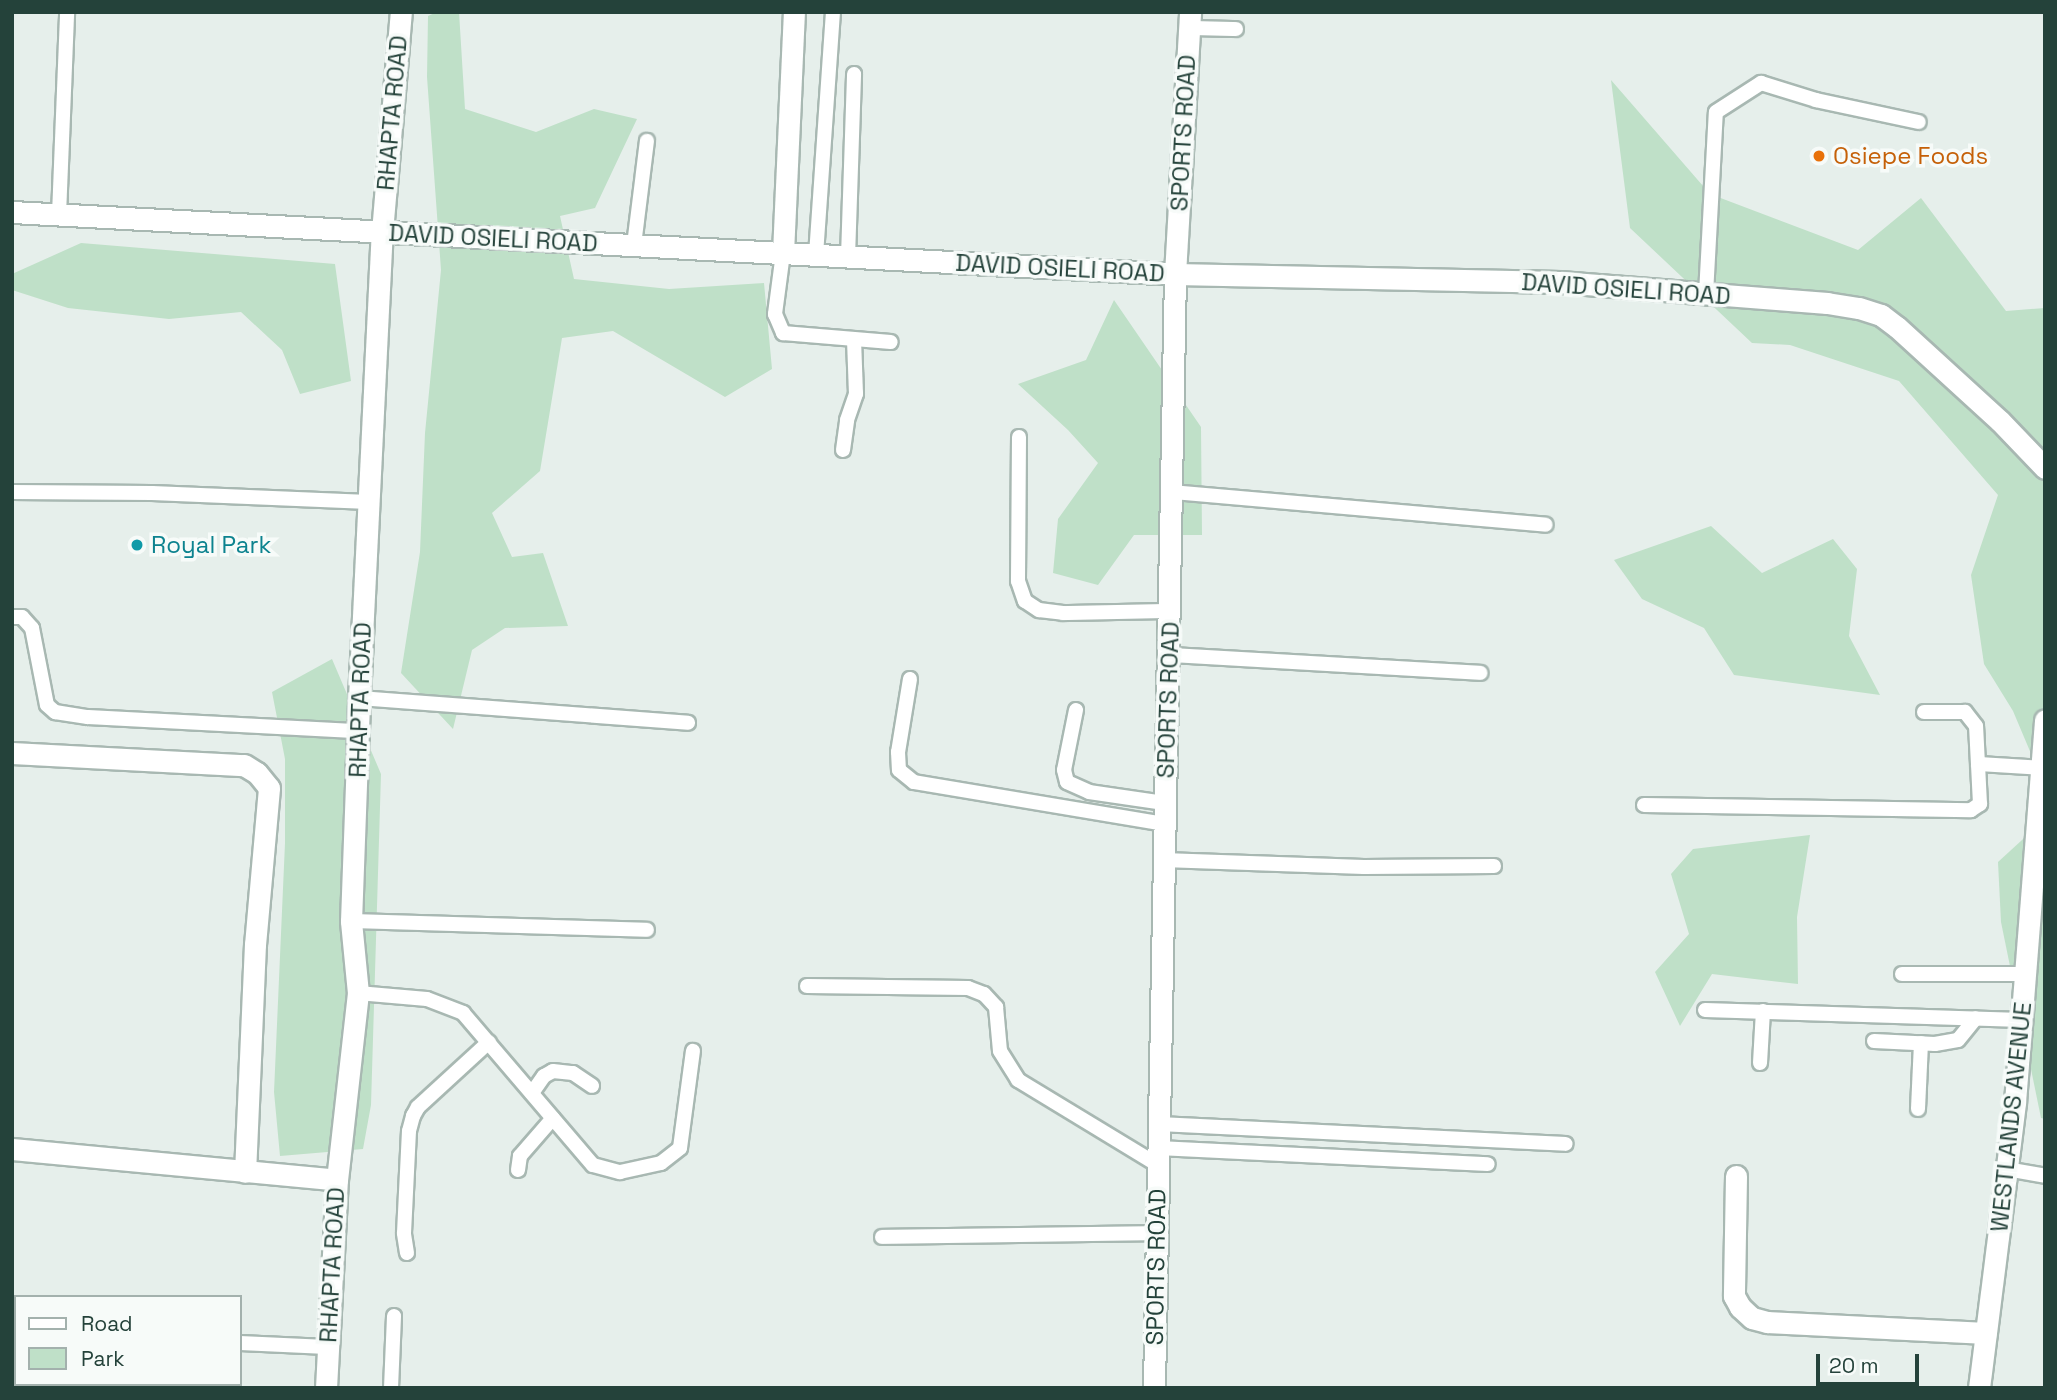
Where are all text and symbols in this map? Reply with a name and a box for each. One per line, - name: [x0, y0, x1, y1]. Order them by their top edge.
- street label: RHAPTA ROAD: [371, 34, 413, 192]
- street label: SPORTS ROAD: [1165, 54, 1201, 212]
- place label: Osiepe Foods: [1833, 142, 1988, 170]
- marker: Osiepe Foods: [1811, 148, 1827, 164]
- street label: DAVID OSIELI ROAD: [388, 218, 598, 258]
- street label: DAVID OSIELI ROAD: [955, 248, 1165, 288]
- street label: DAVID OSIELI ROAD: [1520, 267, 1732, 311]
- place label: Royal Park: [151, 531, 271, 559]
- marker: Royal Park: [129, 537, 145, 553]
- street label: SPORTS ROAD: [1151, 621, 1185, 779]
- street label: RHAPTA ROAD: [343, 622, 377, 778]
- street label: WESTLANDS AVENUE: [1985, 1001, 2037, 1233]
- street label: RHAPTA ROAD: [314, 1186, 350, 1344]
- street label: SPORTS ROAD: [1140, 1188, 1172, 1346]
- legend: [14, 1295, 242, 1386]
- text: Road: [81, 1310, 133, 1337]
- scale bar: [1819, 1340, 1922, 1384]
- text: Park: [81, 1345, 125, 1372]
- text: 20 m: [1829, 1352, 1879, 1379]

